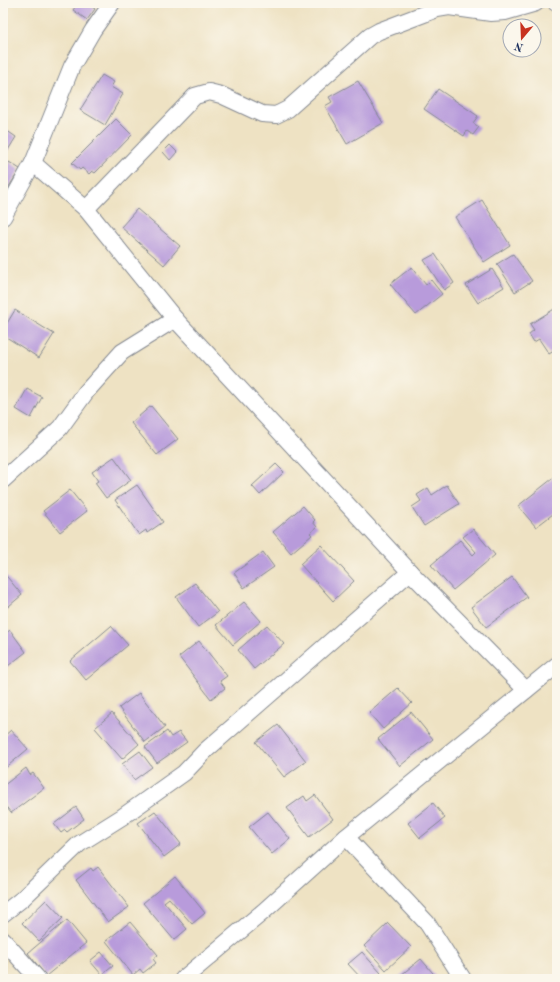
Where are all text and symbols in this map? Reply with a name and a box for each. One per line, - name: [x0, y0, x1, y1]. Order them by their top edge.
- north arrow: [502, 18, 542, 58]
- text: N: [513, 39, 525, 53]

